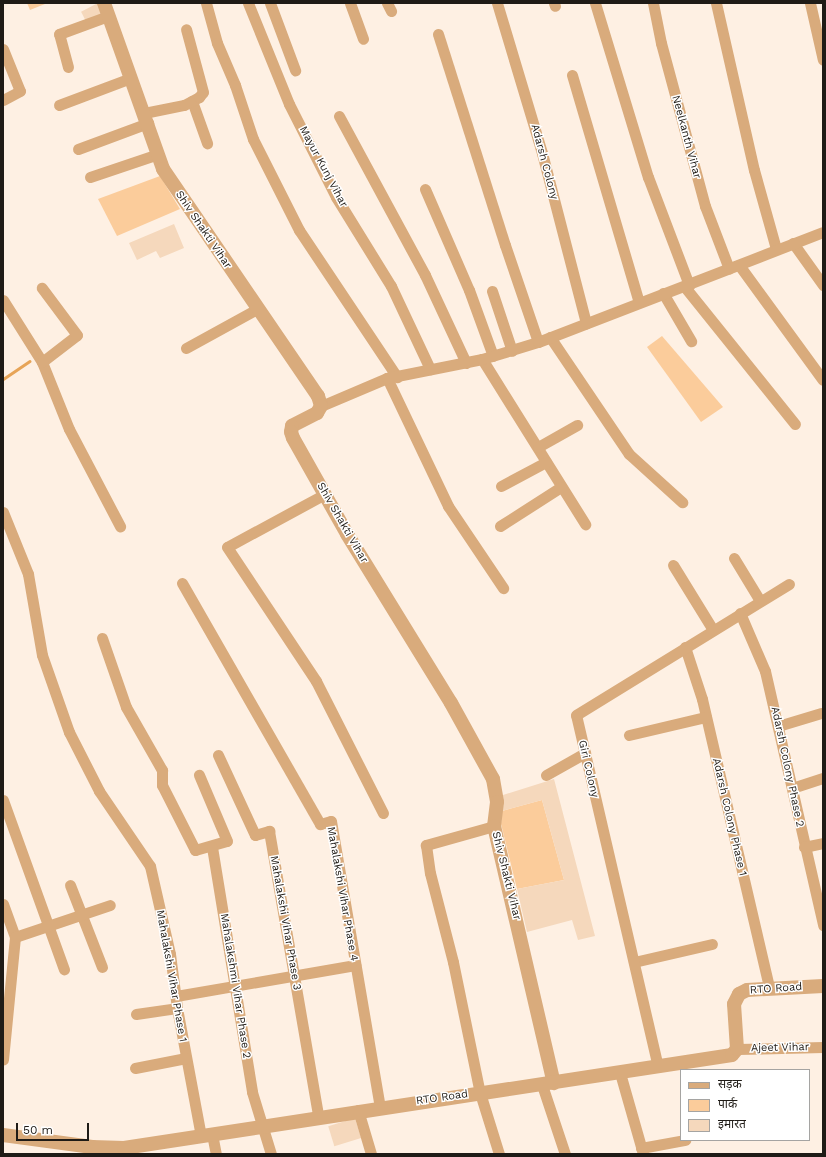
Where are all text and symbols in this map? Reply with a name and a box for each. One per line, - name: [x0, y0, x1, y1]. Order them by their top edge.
- street label: Neelkanth Vihar: [669, 94, 703, 180]
- street label: Adarsh Colony: [528, 123, 560, 201]
- street label: Mayur Kunj Vihar: [296, 124, 350, 210]
- street label: Shiv Shakti Vihar: [172, 188, 234, 272]
- street label: Shiv Shakti Vihar: [313, 480, 371, 566]
- street label: Adarsh Colony Phase 2: [768, 705, 806, 829]
- street label: Giri Colony: [575, 739, 601, 799]
- street label: Adarsh Colony Phase 1: [709, 757, 749, 877]
- street label: Mahalakshi Vihar Phase 4: [324, 825, 360, 963]
- street label: Shiv Shakti Vihar: [489, 830, 523, 922]
- street label: Mahalakshi Vihar Phase 3: [267, 854, 303, 992]
- street label: Mahalakshi Vihar Phase 1: [153, 908, 189, 1044]
- street label: Mahalakshmi Vihar Phase 2: [217, 912, 253, 1060]
- street label: RTO Road: [749, 981, 803, 997]
- street label: Ajeet Vihar: [751, 1041, 809, 1055]
- legend: [680, 1069, 810, 1141]
- text: सड़क: [718, 1077, 742, 1091]
- street label: RTO Road: [415, 1088, 469, 1108]
- text: पार्क: [718, 1097, 737, 1111]
- scale bar: [18, 1115, 91, 1141]
- text: इमारत: [718, 1117, 746, 1131]
- text: 50 m: [23, 1123, 53, 1137]

